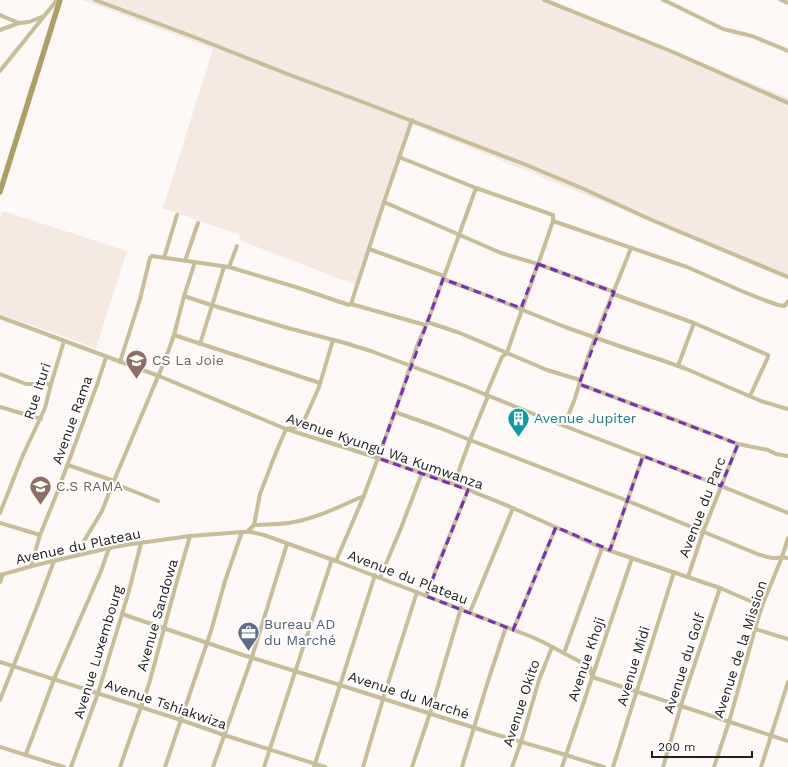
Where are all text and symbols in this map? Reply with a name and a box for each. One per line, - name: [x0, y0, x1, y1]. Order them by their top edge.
- school or university icon: CS La Joie: [124, 347, 150, 380]
- place label: CS La Joie: [152, 352, 224, 368]
- street label: Rue Ituri: [20, 361, 54, 421]
- street label: Avenue Rama: [49, 374, 95, 466]
- building icon: Avenue Jupiter: [506, 405, 532, 438]
- street label: Avenue Kyungu Wa Kumwanza: [284, 410, 486, 492]
- place label: Avenue Jupiter: [534, 410, 637, 426]
- street label: Avenue du Parc: [675, 454, 729, 559]
- school or university icon: C.S RAMA: [27, 473, 53, 506]
- place label: C.S RAMA: [56, 478, 123, 494]
- street label: Avenue du Plateau: [14, 525, 142, 567]
- street label: Avenue du Plateau: [346, 547, 470, 607]
- street label: Avenue Sandowa: [133, 557, 181, 673]
- street label: Avenue de la Mission: [710, 578, 770, 720]
- street label: Avenue Luxembourg: [70, 583, 126, 721]
- street label: Avenue du Golf: [660, 610, 708, 715]
- street label: Avenue Khoji: [564, 615, 608, 703]
- place label: Bureau AD du Marché: [264, 616, 336, 648]
- office icon: Bureau AD du Marché: [236, 619, 262, 652]
- street label: Avenue Midi: [613, 624, 653, 708]
- street label: Avenue Okito: [499, 657, 543, 749]
- street label: Avenue du Marché: [346, 668, 472, 722]
- street label: Avenue Tshiakwiza: [103, 676, 229, 732]
- scale bar: [652, 733, 752, 759]
- text: 200 m: [658, 740, 695, 754]

